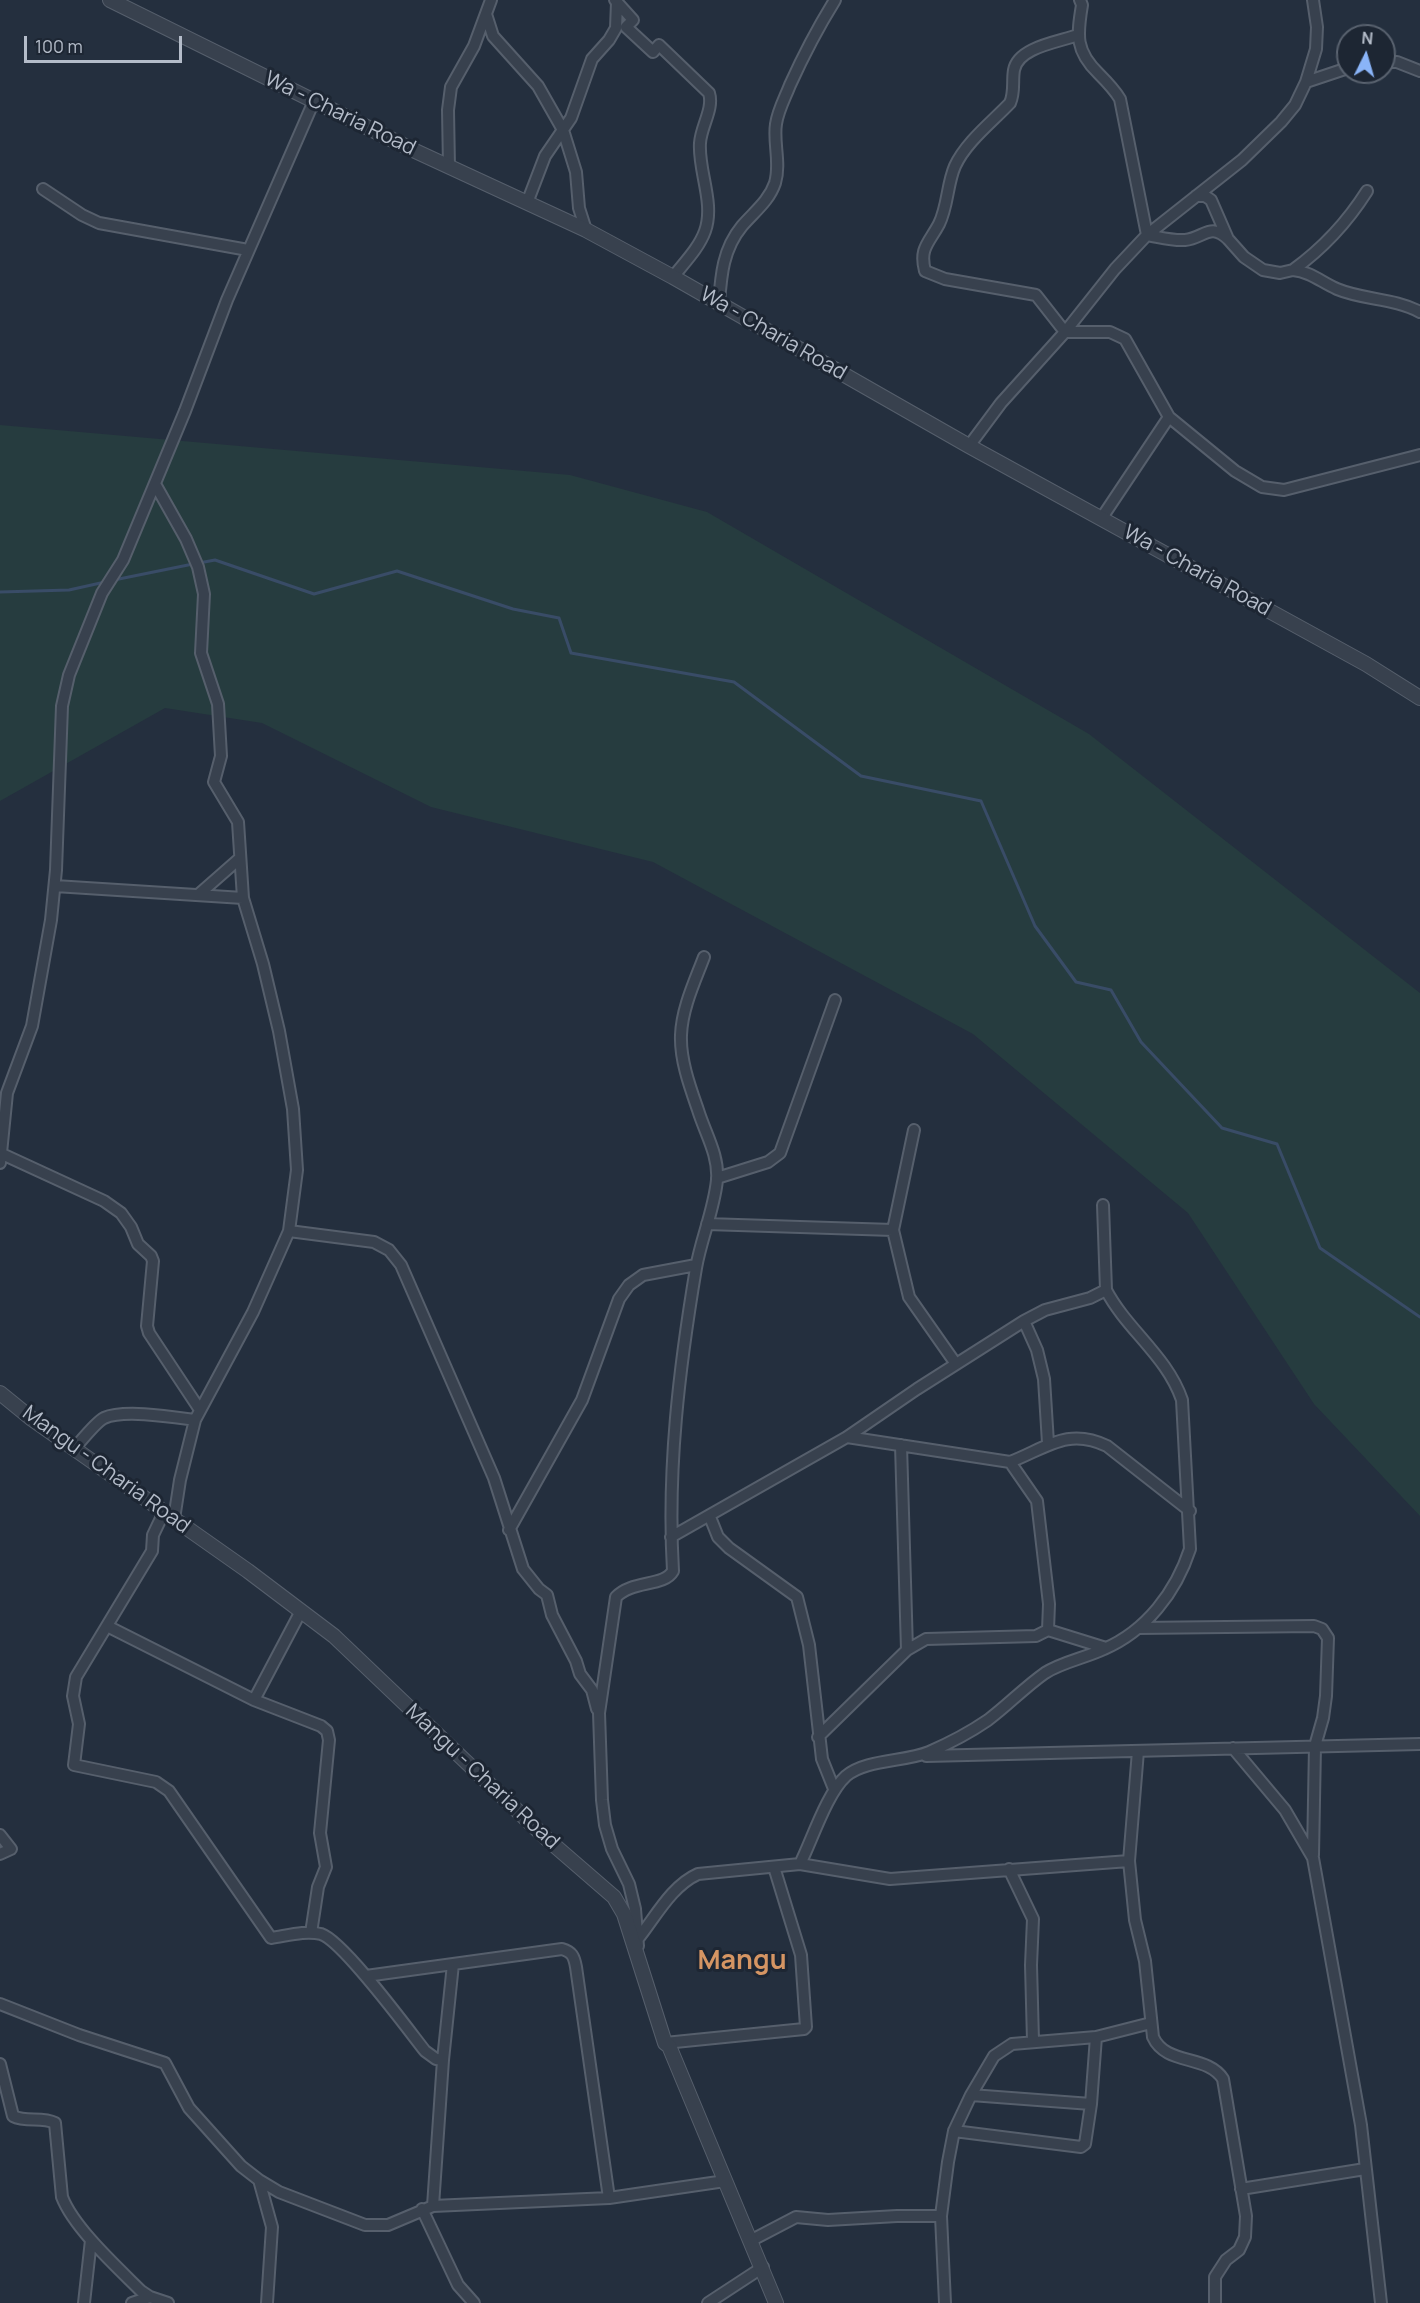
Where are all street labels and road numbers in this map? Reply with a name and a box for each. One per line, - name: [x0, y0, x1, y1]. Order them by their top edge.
- street label: Wa - Charia Road: [260, 67, 420, 161]
- street label: Wa - Charia Road: [695, 282, 851, 386]
- street label: Wa - Charia Road: [1119, 520, 1275, 622]
- street label: Mangu - Charia Road: [17, 1401, 195, 1539]
- street label: Mangu - Charia Road: [400, 1699, 564, 1855]

